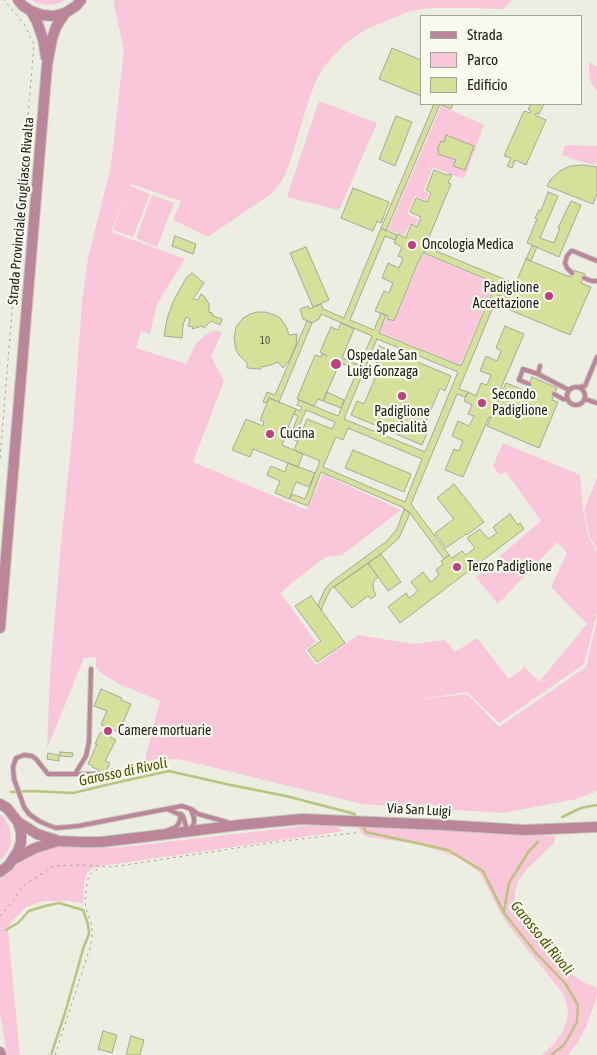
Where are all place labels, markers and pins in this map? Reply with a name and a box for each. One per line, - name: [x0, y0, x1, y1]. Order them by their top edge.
- place label: Oncologia Medica: [422, 237, 514, 253]
- marker: Oncologia Medica: [406, 239, 418, 251]
- place label: Padiglione Accettazione: [473, 280, 539, 312]
- marker: Padiglione Accettazione: [543, 290, 555, 302]
- place label: Ospedale San Luigi Gonzaga: [347, 348, 418, 381]
- marker: Ospedale San Luigi Gonzaga: [329, 357, 343, 371]
- place label: Secondo Padiglione: [492, 387, 548, 420]
- marker: Padiglione Specialità: [396, 390, 408, 402]
- marker: Secondo Padiglione: [476, 397, 488, 409]
- place label: Padiglione Specialità: [374, 404, 430, 437]
- place label: Cucina: [280, 426, 315, 442]
- marker: Cucina: [264, 428, 276, 440]
- place label: Terzo Padiglione: [467, 559, 552, 575]
- marker: Terzo Padiglione: [451, 561, 463, 573]
- place label: Camere mortuarie: [118, 723, 211, 739]
- marker: Camere mortuarie: [102, 725, 114, 737]

